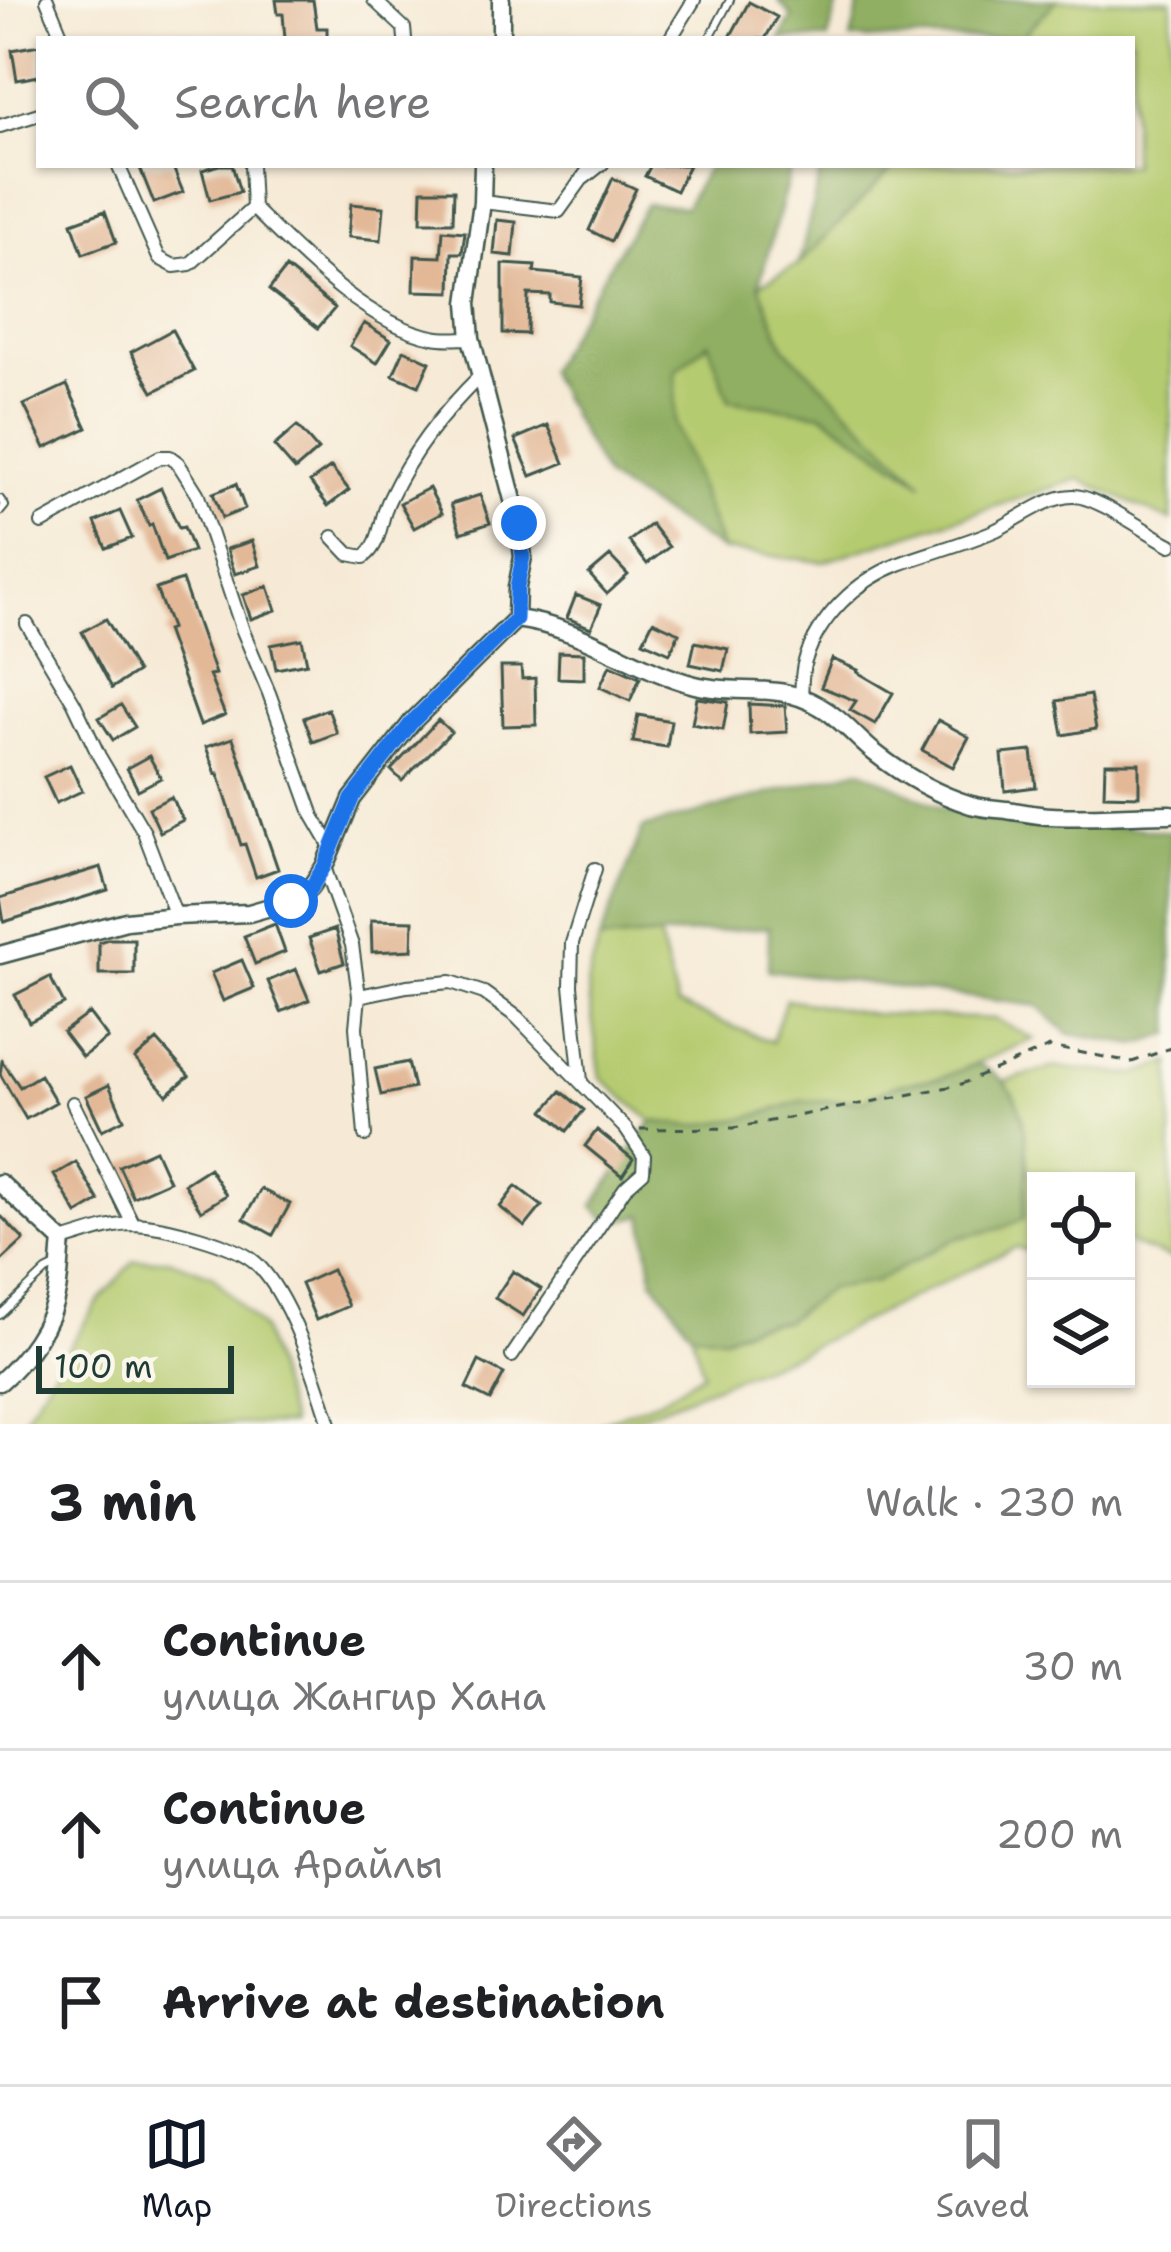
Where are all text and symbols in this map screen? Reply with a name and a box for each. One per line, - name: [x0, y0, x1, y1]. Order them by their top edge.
- search box: [36, 36, 1135, 168]
- icon: search: [78, 69, 144, 135]
- text: Search here: [174, 72, 431, 132]
- route end: [492, 496, 546, 550]
- route start: [264, 874, 318, 928]
- map controls: [1027, 1172, 1135, 1388]
- button: locate: [1027, 1172, 1135, 1280]
- button: layers: [1027, 1280, 1135, 1388]
- scale bar: [36, 1340, 234, 1393]
- text: 100 m: [54, 1344, 153, 1389]
- text: 3 min: [48, 1468, 197, 1536]
- text: Walk · 230 m: [865, 1476, 1123, 1528]
- text: Continue: [162, 1610, 366, 1670]
- icon: ahead: [48, 1633, 114, 1699]
- text: 30 m: [1022, 1640, 1123, 1692]
- text: улица Жангир Хана: [162, 1670, 546, 1722]
- text: Continue: [162, 1778, 366, 1838]
- icon: ahead: [48, 1801, 114, 1867]
- text: 200 m: [996, 1808, 1123, 1860]
- text: улица Арайлы: [162, 1838, 443, 1890]
- icon: arrive: [48, 1969, 114, 2035]
- text: Arrive at destination: [162, 1972, 665, 2032]
- tab: Map: [142, 2111, 212, 2228]
- tab: Directions: [495, 2111, 653, 2228]
- tab: Saved: [936, 2111, 1029, 2228]

